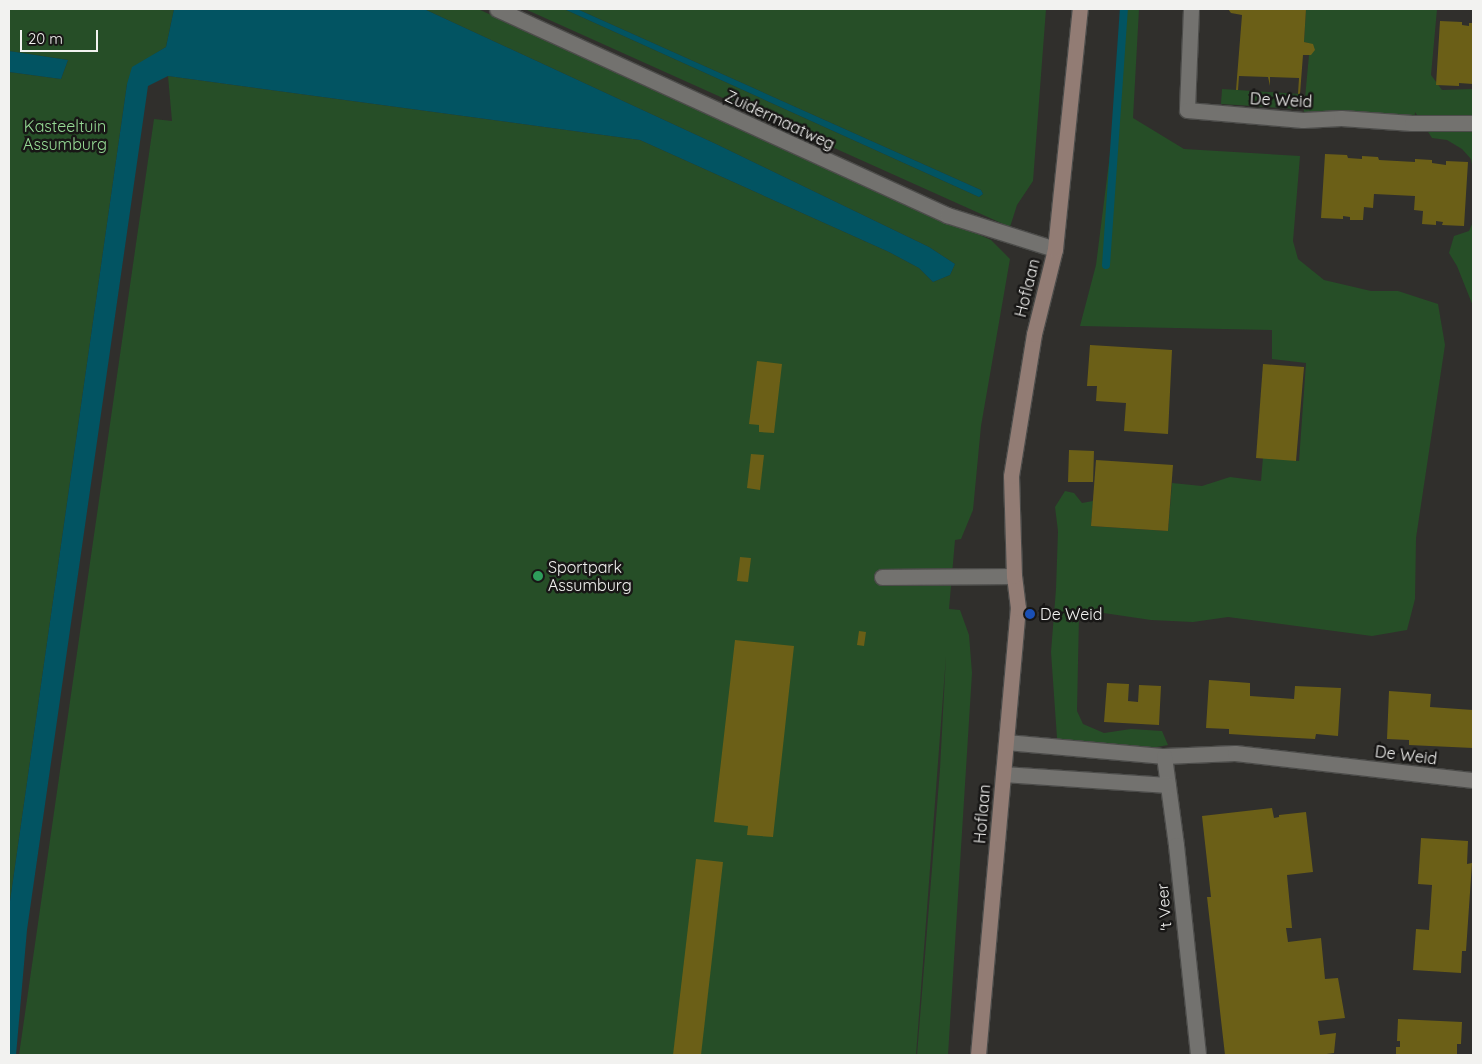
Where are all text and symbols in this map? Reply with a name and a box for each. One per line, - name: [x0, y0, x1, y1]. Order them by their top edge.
- scale bar: [22, 20, 100, 52]
- text: 20 m: [28, 29, 63, 48]
- street label: Zuidermaatweg: [722, 86, 838, 154]
- street label: De Weid: [1249, 89, 1313, 111]
- park label: Kasteeltuin Assumburg: [23, 116, 107, 154]
- street label: Hoflaan: [1010, 257, 1044, 319]
- place label: Sportpark Assumburg: [548, 557, 632, 595]
- marker: Sportpark Assumburg: [532, 570, 544, 582]
- place label: De Weid: [1040, 604, 1102, 624]
- marker: De Weid: [1024, 608, 1036, 620]
- street label: De Weid: [1374, 742, 1438, 768]
- street label: Hoflaan: [970, 784, 994, 844]
- street label: 't Veer: [1152, 883, 1176, 931]

